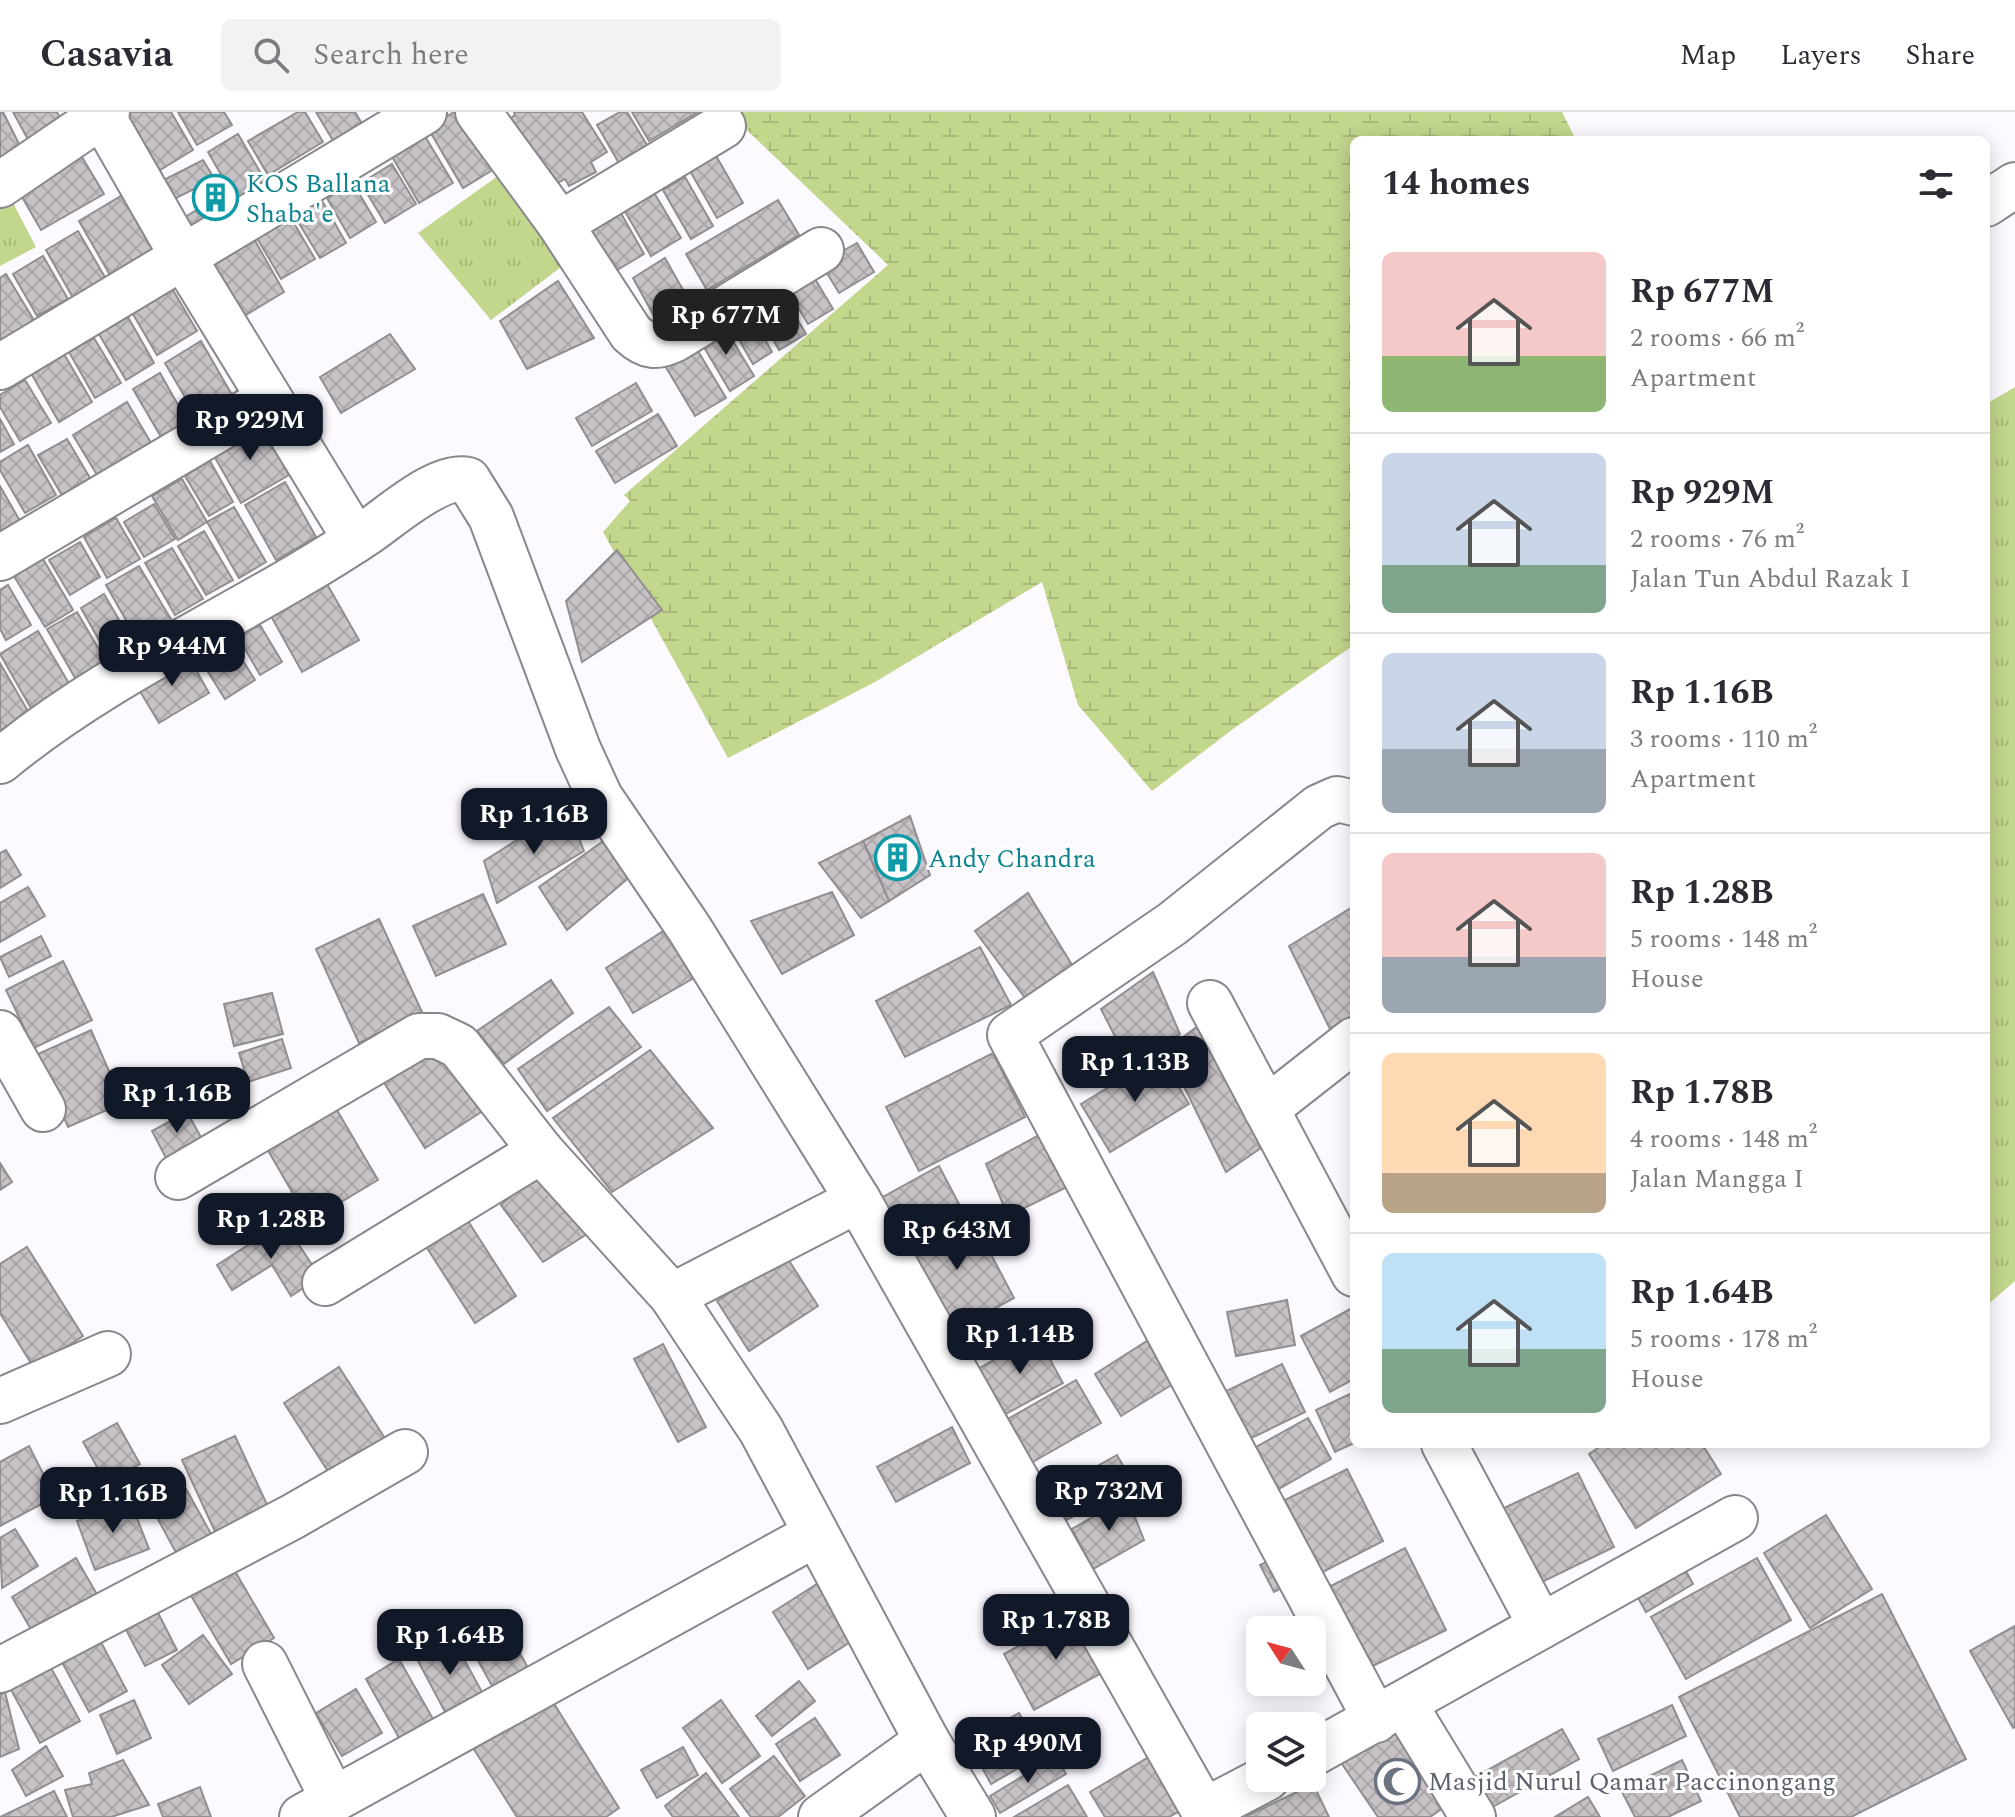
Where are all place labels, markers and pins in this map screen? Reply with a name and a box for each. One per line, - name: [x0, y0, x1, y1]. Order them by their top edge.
- place label: KOS Ballana Shaba'e: [246, 164, 391, 234]
- building icon: KOS Ballana Shaba'e: [191, 174, 239, 222]
- pin: Rp 677M: [652, 289, 800, 357]
- pin: Rp 929M: [176, 394, 324, 462]
- pin: Rp 944M: [98, 620, 246, 688]
- pin: Rp 1.16B: [451, 788, 617, 856]
- building icon: Andy Chandra: [873, 834, 921, 882]
- place label: Andy Chandra: [928, 839, 1096, 879]
- pin: Rp 1.13B: [1052, 1036, 1218, 1104]
- pin: Rp 1.16B: [94, 1067, 260, 1135]
- pin: Rp 1.28B: [188, 1193, 354, 1261]
- pin: Rp 643M: [883, 1204, 1031, 1272]
- pin: Rp 1.14B: [937, 1308, 1103, 1376]
- pin: Rp 732M: [1035, 1465, 1183, 1533]
- pin: Rp 1.16B: [30, 1467, 196, 1535]
- pin: Rp 1.78B: [973, 1594, 1139, 1662]
- pin: Rp 1.64B: [367, 1609, 533, 1677]
- pin: Rp 490M: [954, 1717, 1102, 1785]
- mosque icon: Masjid Nurul Qamar Paccinongang: [1373, 1757, 1421, 1805]
- place label: Masjid Nurul Qamar Paccinongang: [1428, 1762, 1836, 1802]

